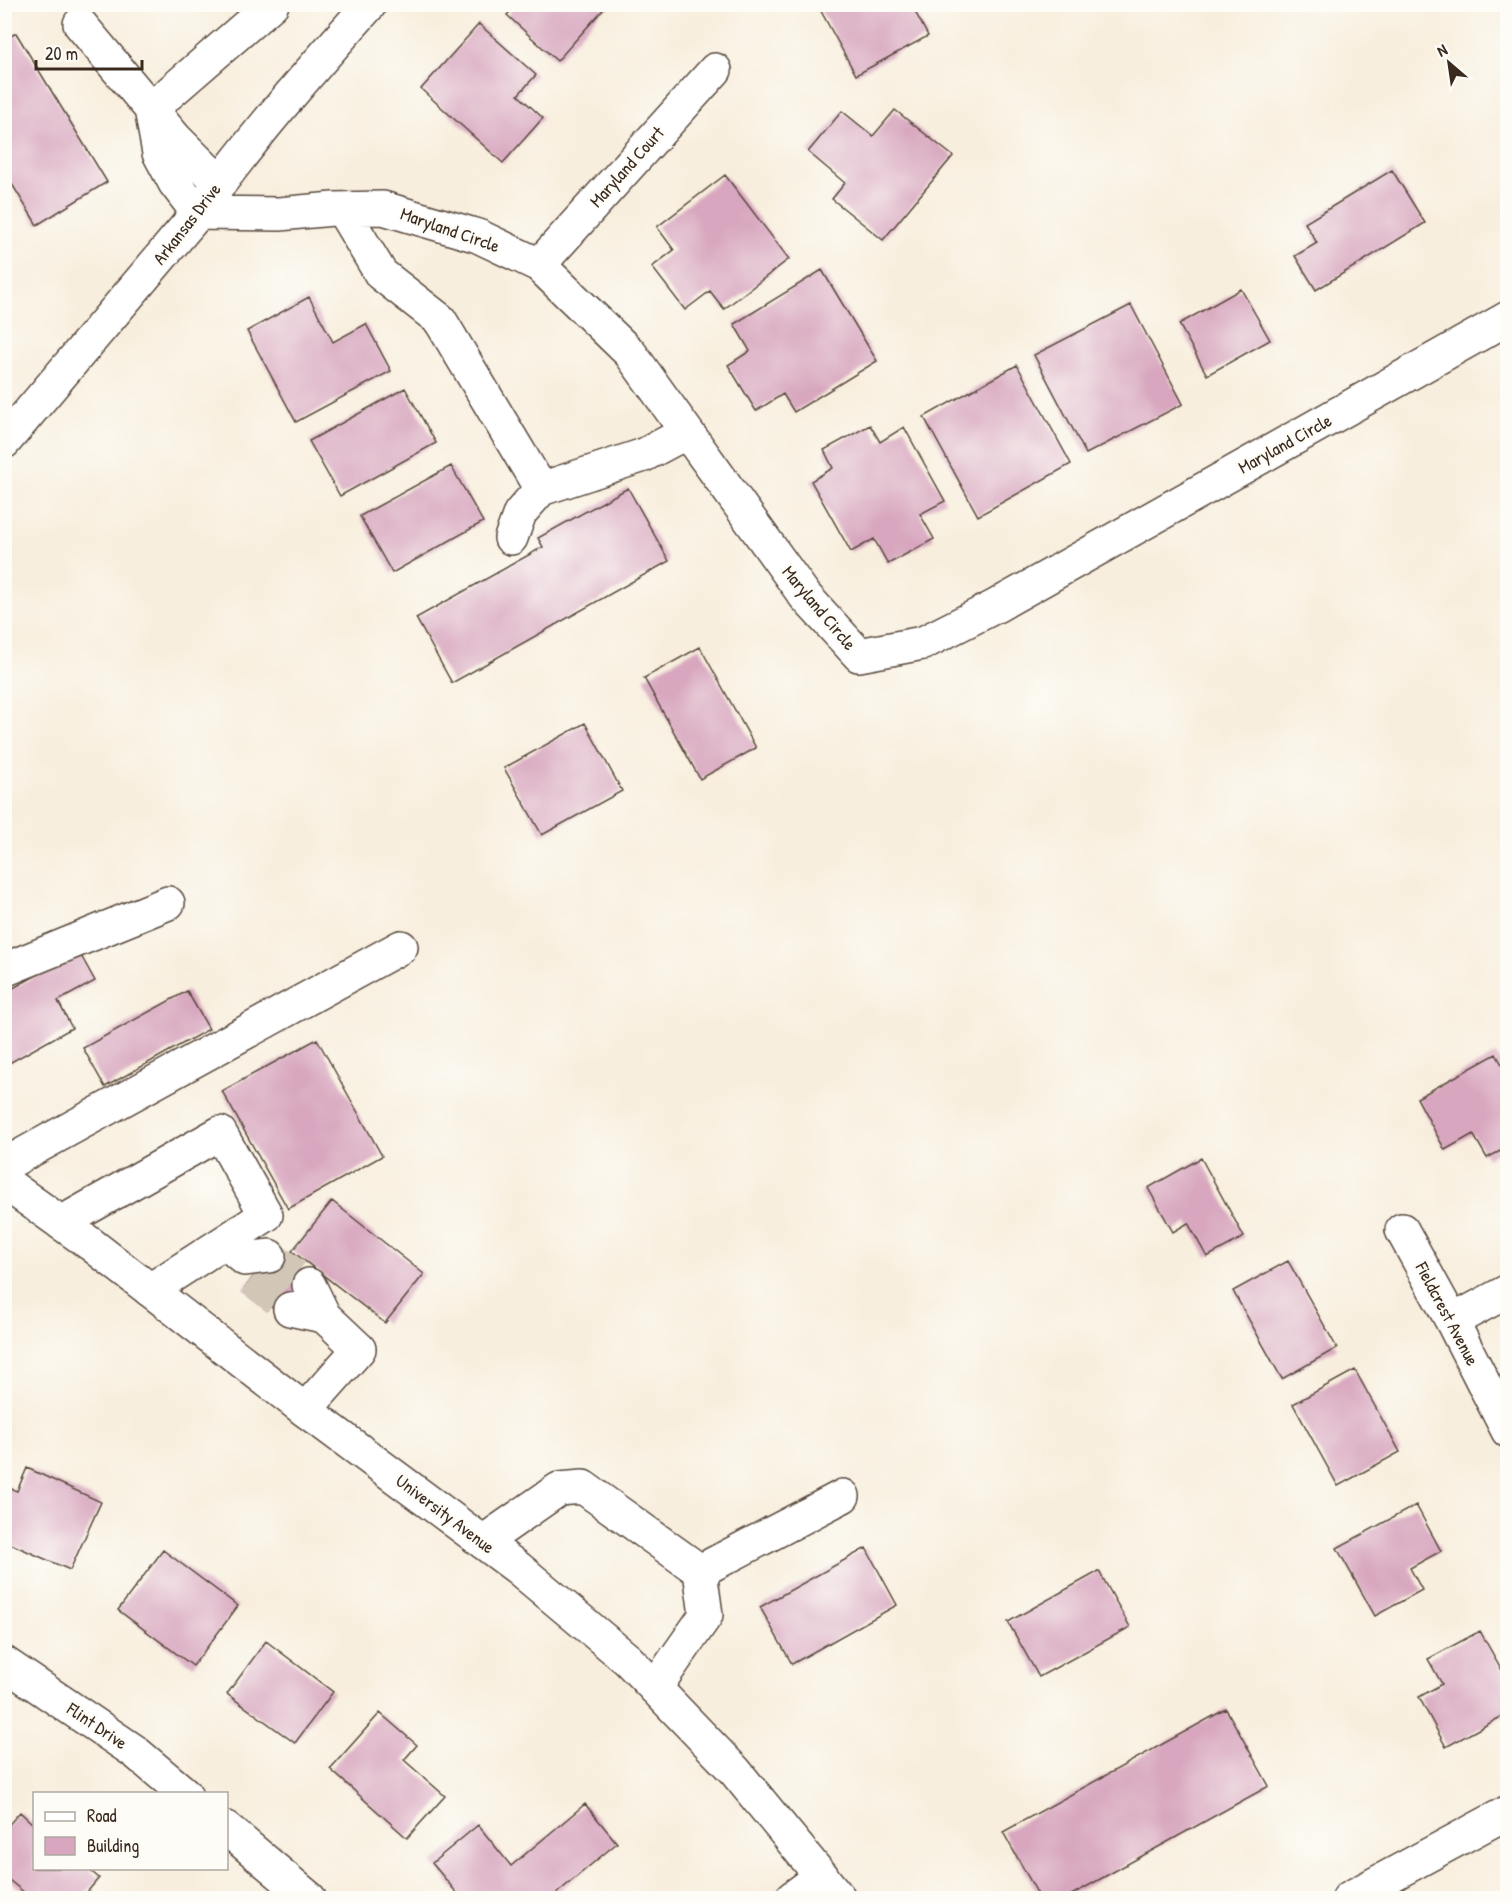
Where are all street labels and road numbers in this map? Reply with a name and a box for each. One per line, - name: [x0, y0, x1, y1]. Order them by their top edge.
- street label: Maryland Court: [584, 120, 670, 213]
- street label: Arkansas Drive: [147, 178, 226, 270]
- street label: Maryland Circle: [397, 201, 503, 258]
- street label: Maryland Circle: [1234, 408, 1336, 480]
- street label: Maryland Circle: [777, 560, 862, 655]
- street label: Fieldcrest Avenue: [1409, 1257, 1485, 1370]
- street label: University Avenue: [391, 1468, 500, 1559]
- street label: Flint Drive: [61, 1696, 132, 1755]

